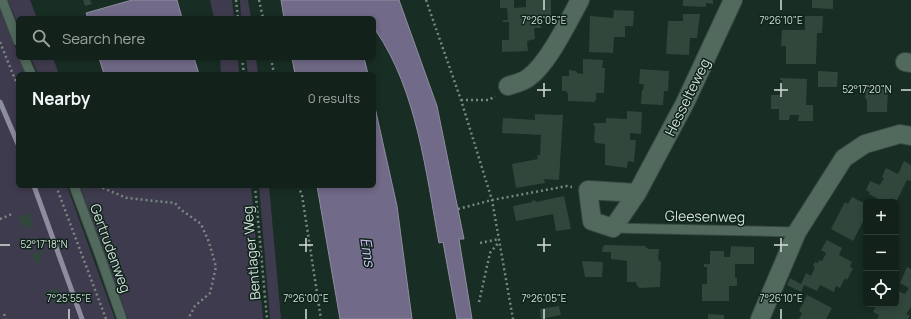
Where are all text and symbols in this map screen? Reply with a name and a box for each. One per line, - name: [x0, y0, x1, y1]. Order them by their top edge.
- text: 7°26'05"E: [521, 13, 567, 27]
- text: 7°26'10"E: [759, 13, 803, 27]
- search box: [16, 16, 376, 60]
- icon: search: [30, 27, 52, 49]
- text: Search here: [62, 28, 145, 49]
- street label: Hesselteweg: [660, 55, 714, 139]
- text: 52°17'20"N: [842, 82, 892, 96]
- text: Nearby: [32, 87, 90, 110]
- text: 0 results: [308, 89, 360, 107]
- map controls: [863, 199, 899, 307]
- button: +: [863, 199, 899, 235]
- street label: Gertrudenweg: [86, 201, 136, 295]
- street label: Bentlager Weg: [237, 205, 265, 301]
- street label: Gleesenweg: [665, 206, 745, 226]
- button: −: [863, 235, 899, 271]
- water label: Ems: [355, 236, 381, 269]
- text: 52°17'18"N: [20, 237, 68, 251]
- button: locate: [863, 271, 899, 307]
- text: 7°25'55"E: [47, 291, 91, 305]
- text: 7°26'00"E: [283, 291, 329, 305]
- text: 7°26'05"E: [521, 291, 567, 305]
- text: 7°26'10"E: [759, 291, 803, 305]

